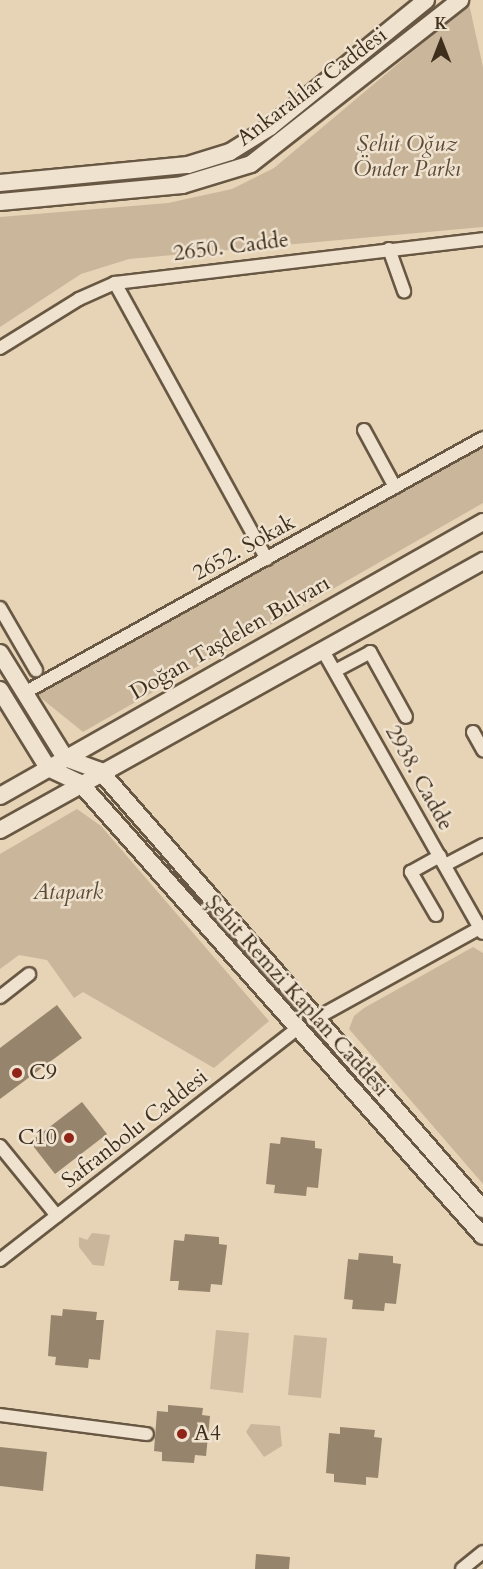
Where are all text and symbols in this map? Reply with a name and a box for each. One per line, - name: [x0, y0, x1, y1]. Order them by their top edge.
- north arrow: [411, 12, 471, 72]
- text: K: [435, 13, 447, 35]
- street label: Ankaralılar Caddesi: [232, 22, 392, 152]
- park label: Şehit Oğuz Önder Parkı: [353, 131, 461, 182]
- street label: 2650. Cadde: [172, 227, 290, 267]
- street label: 2652. Sokak: [188, 509, 300, 587]
- street label: Doğan Taşdelen Bulvarı: [125, 570, 335, 706]
- street label: 2938. Cadde: [379, 721, 459, 835]
- park label: Atapark: [33, 880, 103, 906]
- street label: Şehit Remzi Kaplan Caddesi: [199, 890, 395, 1102]
- place label: C9: [29, 1060, 57, 1086]
- street label: Safranbolu Caddesi: [57, 1064, 213, 1194]
- marker: C9: [10, 1066, 24, 1080]
- place label: C10: [18, 1125, 57, 1151]
- marker: C10: [62, 1131, 76, 1145]
- place label: A4: [194, 1421, 221, 1447]
- marker: A4: [175, 1427, 189, 1441]

